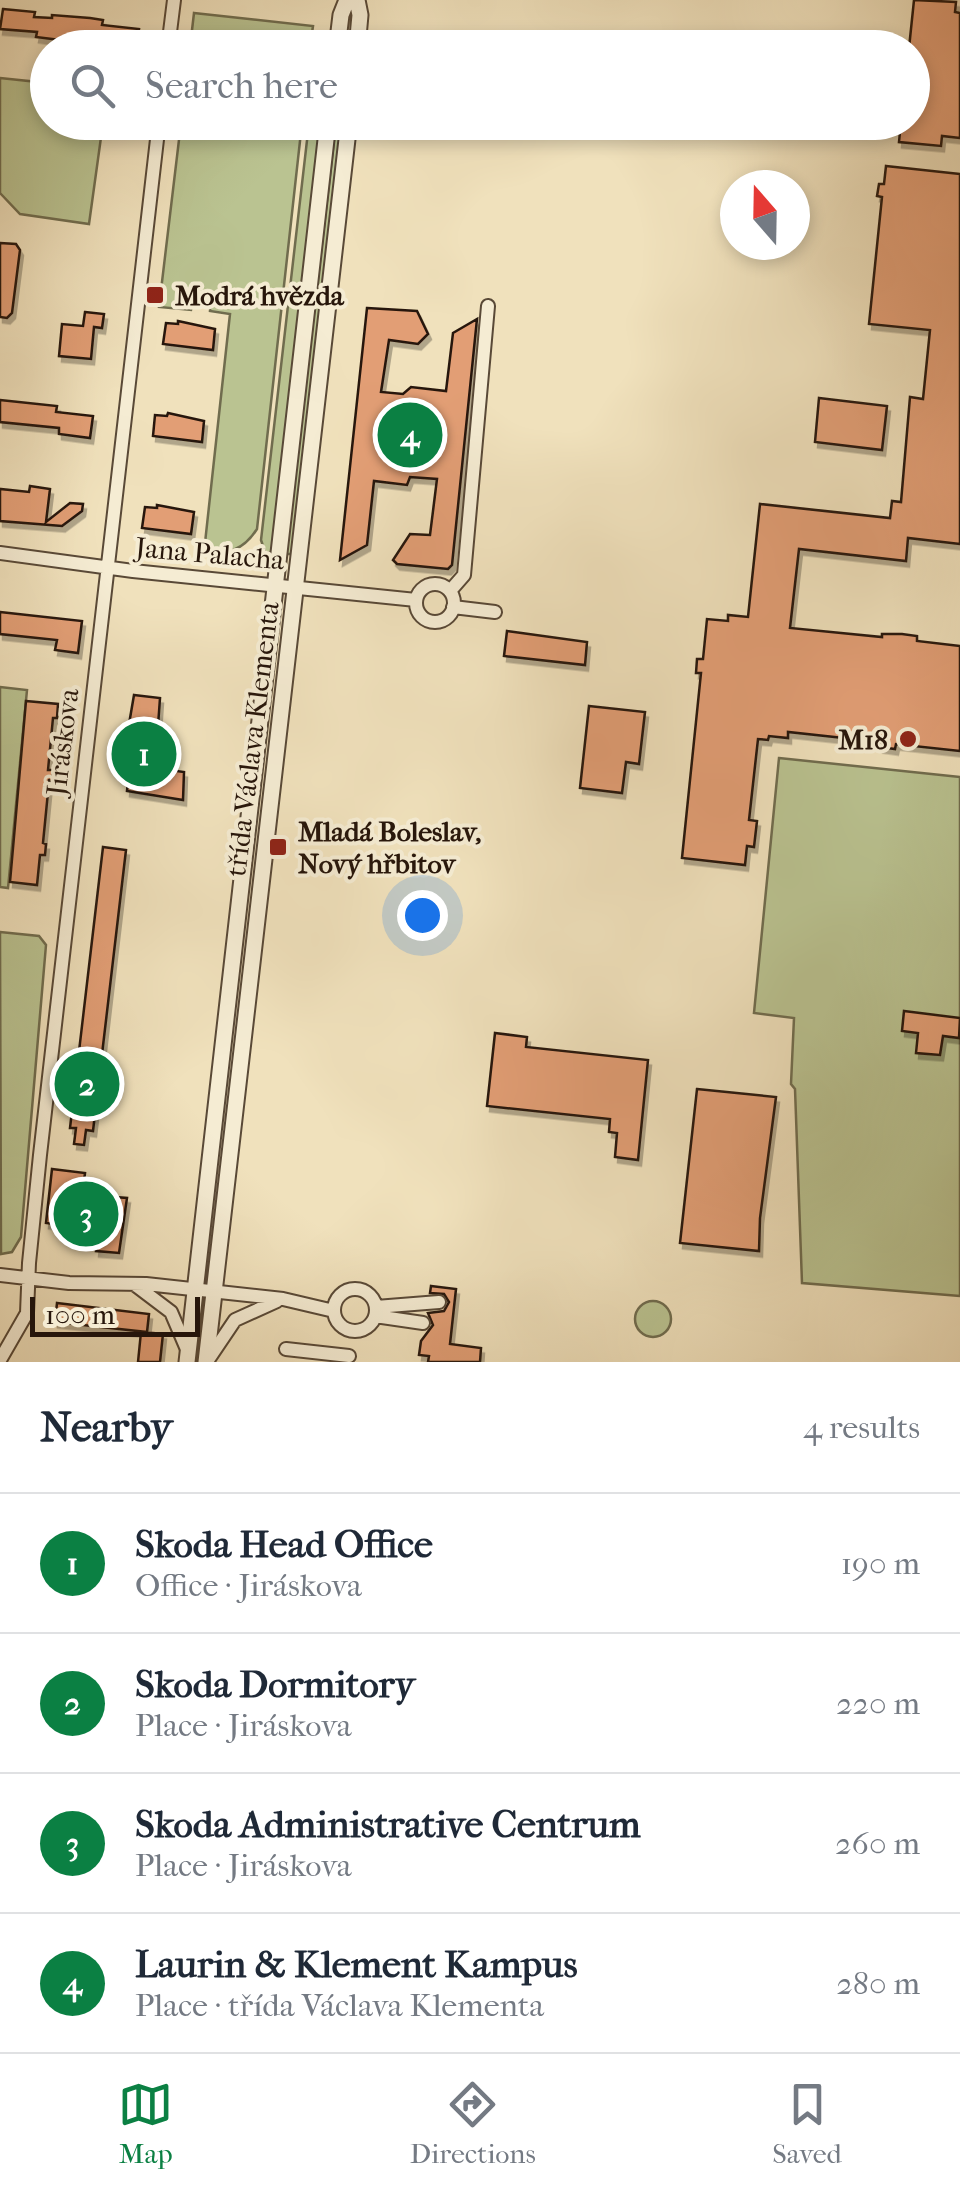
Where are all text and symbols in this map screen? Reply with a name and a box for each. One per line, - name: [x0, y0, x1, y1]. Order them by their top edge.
- search box: [30, 30, 930, 140]
- icon: search: [65, 58, 120, 113]
- text: Search here: [145, 63, 338, 108]
- north arrow: [720, 170, 810, 260]
- place label: Modrá hvězda: [175, 279, 345, 312]
- marker: Modrá hvězda: [144, 284, 166, 306]
- pin: 4: [378, 398, 442, 472]
- street label: Jana Palacha: [132, 530, 287, 577]
- street label: třída Václava Klementa: [219, 599, 286, 878]
- street label: Jiráskova: [39, 685, 86, 800]
- pin: 1: [112, 716, 176, 792]
- place label: M18: [838, 723, 888, 756]
- marker: M18: [897, 728, 919, 750]
- place label: Mladá Boleslav, Nový hřbitov: [298, 815, 481, 880]
- marker: Mladá Boleslav, Nový hřbitov: [267, 836, 289, 858]
- your location: [397, 890, 448, 941]
- pin: 2: [54, 1046, 120, 1122]
- pin: 3: [54, 1176, 118, 1252]
- scale bar: [30, 1292, 200, 1336]
- text: 100 m: [45, 1298, 115, 1331]
- text: Nearby: [40, 1403, 172, 1452]
- text: 4 results: [803, 1409, 920, 1446]
- text: Skoda Head Office: [135, 1522, 433, 1567]
- text: 1: [67, 1545, 78, 1582]
- text: 190 m: [841, 1545, 920, 1582]
- text: Office · Jiráskova: [135, 1567, 362, 1604]
- text: Skoda Dormitory: [135, 1662, 415, 1707]
- text: 2: [64, 1685, 81, 1722]
- text: 220 m: [836, 1685, 920, 1722]
- text: Place · Jiráskova: [135, 1707, 351, 1744]
- text: Skoda Administrative Centrum: [135, 1802, 641, 1847]
- text: 3: [66, 1825, 79, 1862]
- text: 260 m: [835, 1825, 920, 1862]
- text: Place · Jiráskova: [135, 1847, 351, 1884]
- text: Laurin & Klement Kampus: [135, 1942, 577, 1987]
- text: 4: [63, 1965, 82, 2002]
- text: 280 m: [836, 1965, 920, 2002]
- text: Place · třída Václava Klementa: [135, 1987, 544, 2024]
- tab: Map: [118, 2077, 173, 2170]
- tab: Directions: [410, 2077, 536, 2170]
- tab: Saved: [772, 2077, 842, 2170]

